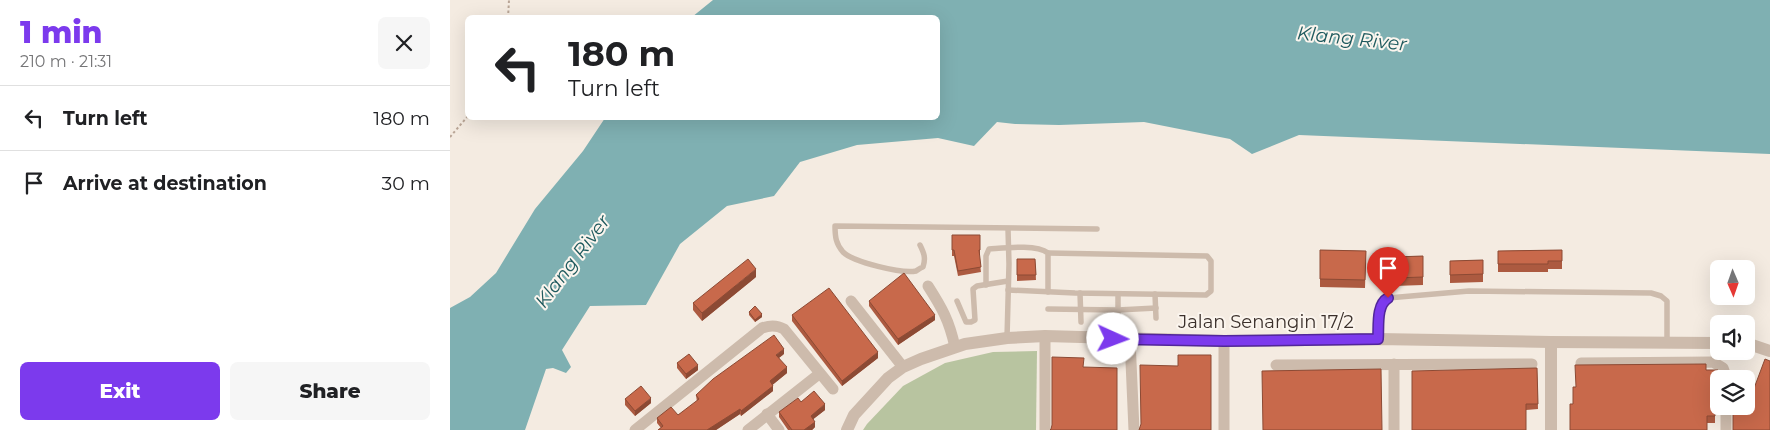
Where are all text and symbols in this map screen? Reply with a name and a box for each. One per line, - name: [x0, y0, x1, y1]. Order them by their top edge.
- text: 1 min: [20, 14, 103, 51]
- button: close: [378, 17, 430, 69]
- water label: Klang River: [1296, 21, 1408, 56]
- text: 180 m: [568, 32, 675, 75]
- icon: left: [485, 35, 550, 100]
- text: 210 m · 21:31: [20, 52, 112, 71]
- text: Turn left: [568, 75, 660, 102]
- icon: left: [20, 104, 48, 132]
- text: Turn left: [63, 107, 148, 130]
- text: 180 m: [373, 107, 430, 130]
- icon: arrive: [20, 169, 48, 197]
- text: Arrive at destination: [63, 172, 267, 195]
- text: 30 m: [382, 172, 430, 195]
- water label: Klang River: [530, 210, 615, 312]
- pin: [1367, 247, 1409, 298]
- icon: arrive: [1374, 254, 1402, 282]
- north arrow: [1710, 260, 1755, 305]
- map controls: [1710, 260, 1755, 415]
- street label: Jalan Senangin 17/2: [1177, 311, 1354, 333]
- position arrow: [1086, 312, 1138, 364]
- button: sound: [1710, 315, 1755, 360]
- button: Exit: [20, 362, 220, 420]
- button: Share: [230, 362, 430, 420]
- button: layers: [1710, 370, 1755, 415]

